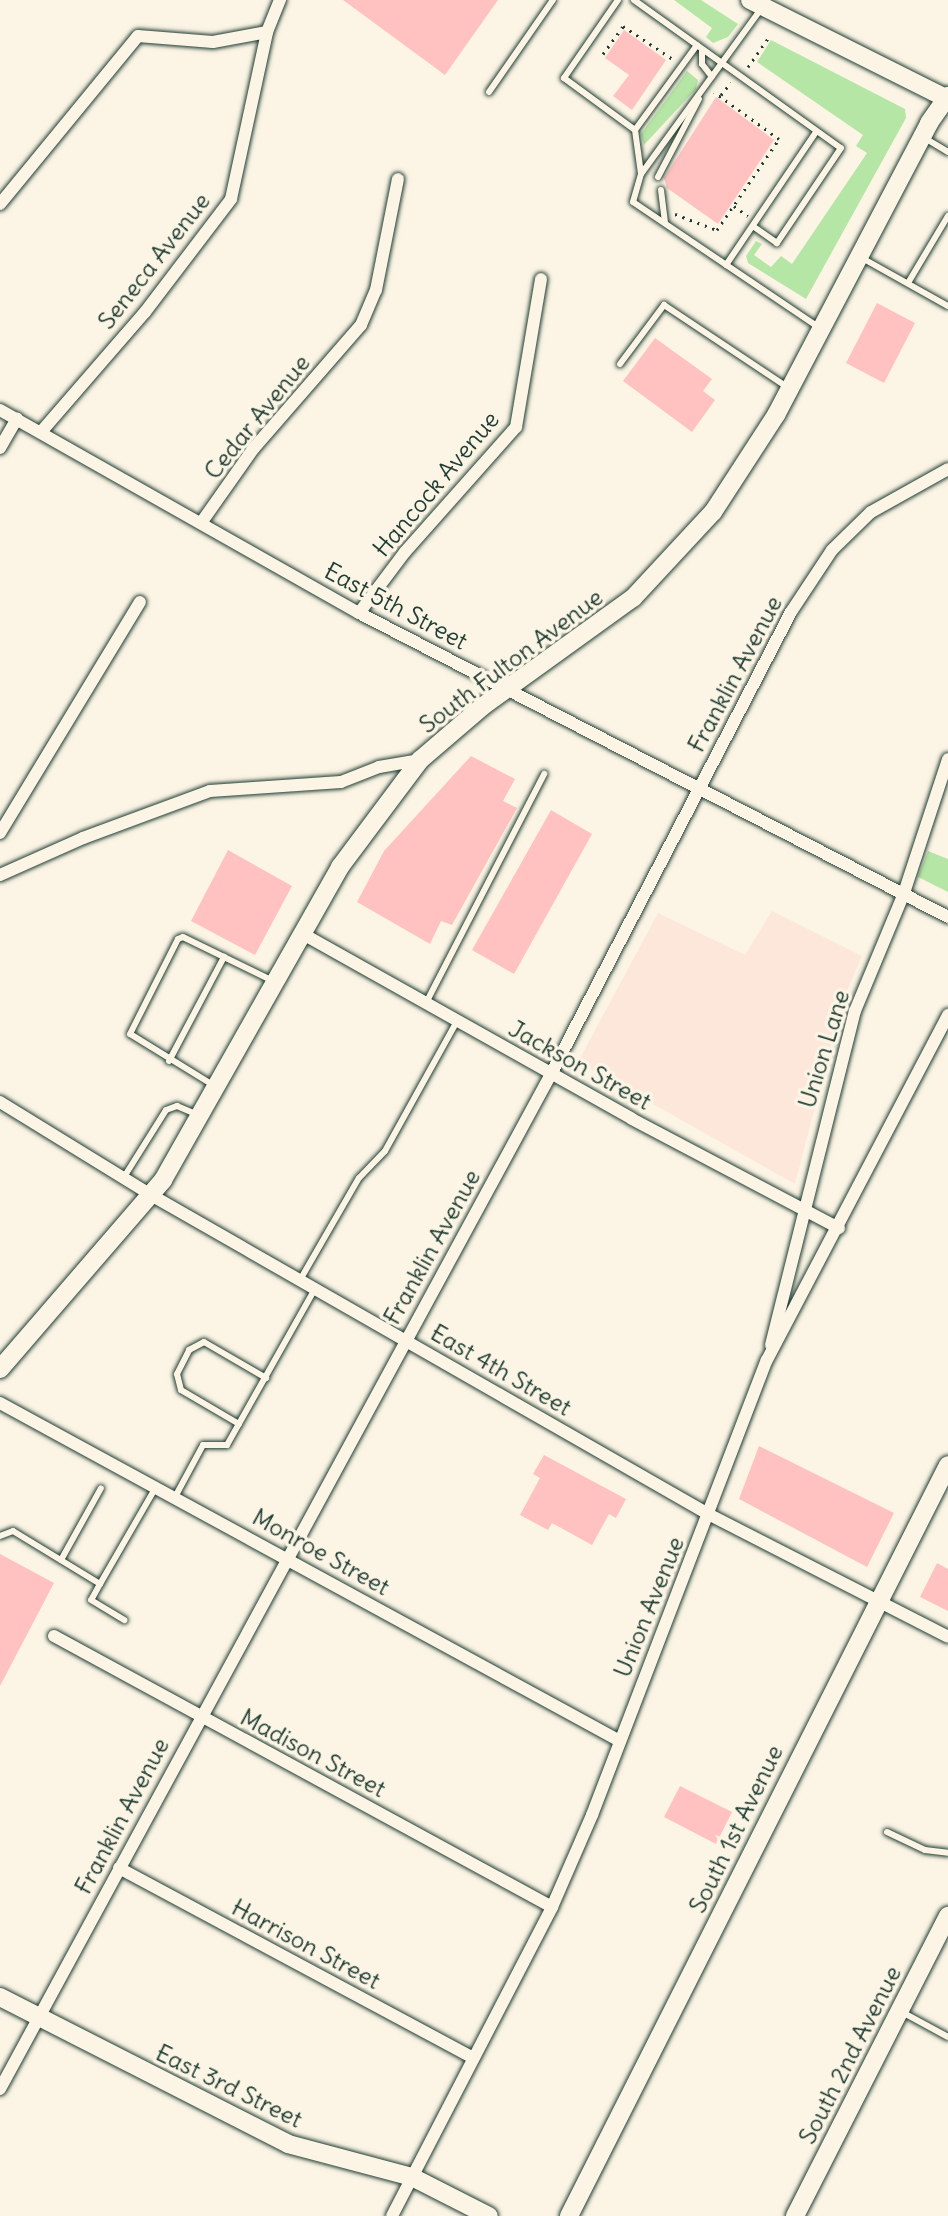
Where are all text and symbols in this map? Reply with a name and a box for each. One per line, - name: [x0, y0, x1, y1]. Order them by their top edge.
- street label: Seneca Avenue: [92, 187, 216, 335]
- street label: Cedar Avenue: [198, 349, 316, 485]
- street label: Hancock Avenue: [367, 405, 505, 563]
- street label: East 5th Street: [320, 556, 472, 656]
- street label: South Fulton Avenue: [414, 583, 608, 739]
- street label: Franklin Avenue: [682, 591, 788, 757]
- street label: Union Lane: [792, 986, 856, 1112]
- street label: Jackson Street: [504, 1014, 656, 1116]
- street label: Franklin Avenue: [378, 1164, 486, 1330]
- street label: East 4th Street: [425, 1318, 577, 1422]
- street label: Monroe Street: [247, 1502, 395, 1602]
- street label: Union Avenue: [608, 1533, 690, 1681]
- street label: Madison Street: [235, 1703, 391, 1803]
- street label: Franklin Avenue: [69, 1733, 175, 1899]
- street label: South 1st Avenue: [683, 1740, 789, 1918]
- street label: Harrison Street: [227, 1893, 385, 1995]
- street label: South 2nd Avenue: [793, 1961, 907, 2149]
- street label: East 3rd Street: [151, 2038, 307, 2134]

